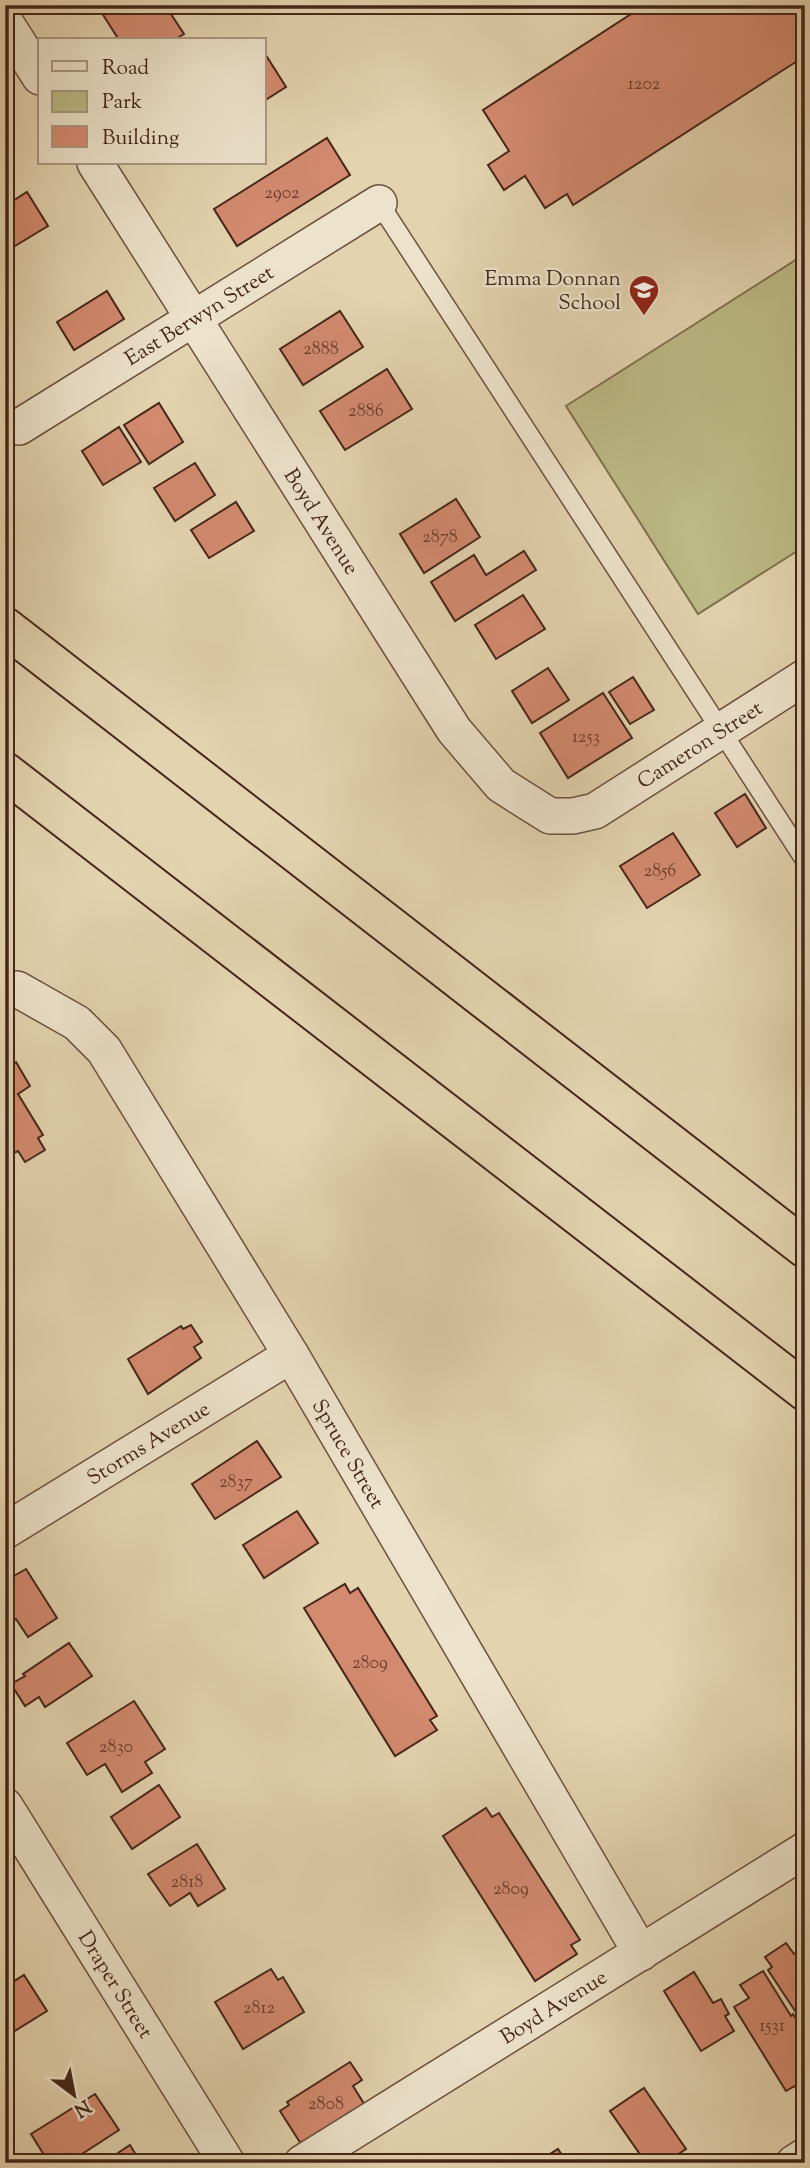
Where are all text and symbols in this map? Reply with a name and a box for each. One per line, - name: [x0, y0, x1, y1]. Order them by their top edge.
- legend: [38, 38, 266, 164]
- text: Road: [102, 54, 149, 84]
- house number: 1202: [628, 72, 661, 98]
- text: Park: [102, 88, 143, 118]
- text: Building: [102, 124, 179, 154]
- house number: 2902: [265, 181, 300, 207]
- street label: East Berwyn Street: [120, 259, 280, 374]
- place label: Emma Donnan School: [484, 265, 621, 319]
- school or university icon: Emma Donnan School: [627, 273, 661, 317]
- house number: 2888: [303, 337, 339, 363]
- house number: 2886: [348, 399, 384, 425]
- street label: Boyd Avenue: [275, 463, 365, 581]
- house number: 2878: [422, 525, 458, 551]
- street label: Cameron Street: [632, 695, 769, 797]
- house number: 1253: [572, 725, 600, 751]
- house number: 2856: [644, 859, 676, 885]
- street label: Spruce Street: [303, 1394, 391, 1515]
- street label: Storms Avenue: [82, 1395, 216, 1494]
- house number: 2837: [219, 1470, 253, 1496]
- house number: 2809: [352, 1651, 388, 1677]
- house number: 2830: [99, 1735, 133, 1761]
- house number: 2818: [171, 1870, 203, 1896]
- house number: 2809: [493, 1877, 529, 1903]
- street label: Draper Street: [69, 1926, 159, 2045]
- street label: Boyd Avenue: [495, 1964, 614, 2053]
- house number: 2812: [243, 1996, 276, 2022]
- house number: 1531: [759, 2014, 785, 2040]
- north arrow: [38, 2060, 108, 2130]
- text: N: [68, 2092, 95, 2123]
- house number: 2808: [308, 2092, 344, 2118]

